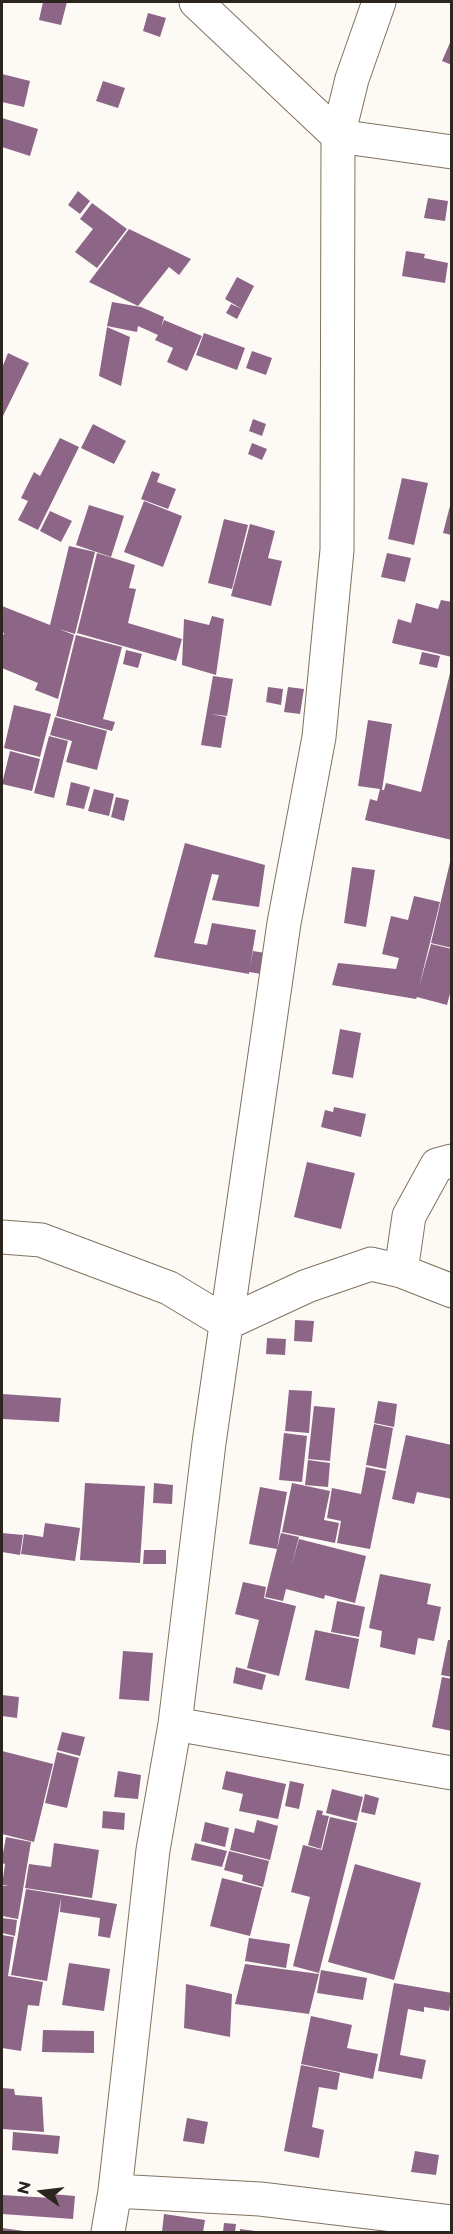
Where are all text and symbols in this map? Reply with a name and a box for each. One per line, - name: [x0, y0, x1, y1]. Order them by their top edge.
- north arrow: [12, 2162, 72, 2222]
- text: N: [13, 2179, 35, 2196]

